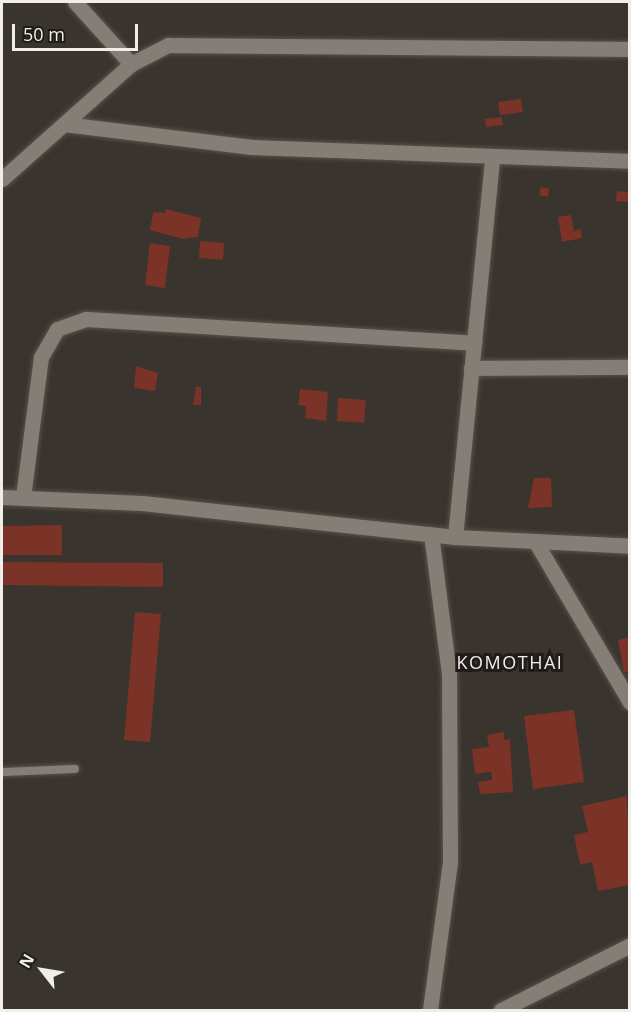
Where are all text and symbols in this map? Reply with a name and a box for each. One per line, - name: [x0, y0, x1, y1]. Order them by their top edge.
- scale bar: [15, 12, 141, 50]
- text: 50 m: [23, 22, 65, 46]
- district label: KOMOTHAI: [457, 651, 563, 673]
- north arrow: [12, 940, 72, 1000]
- text: N: [14, 949, 39, 972]

